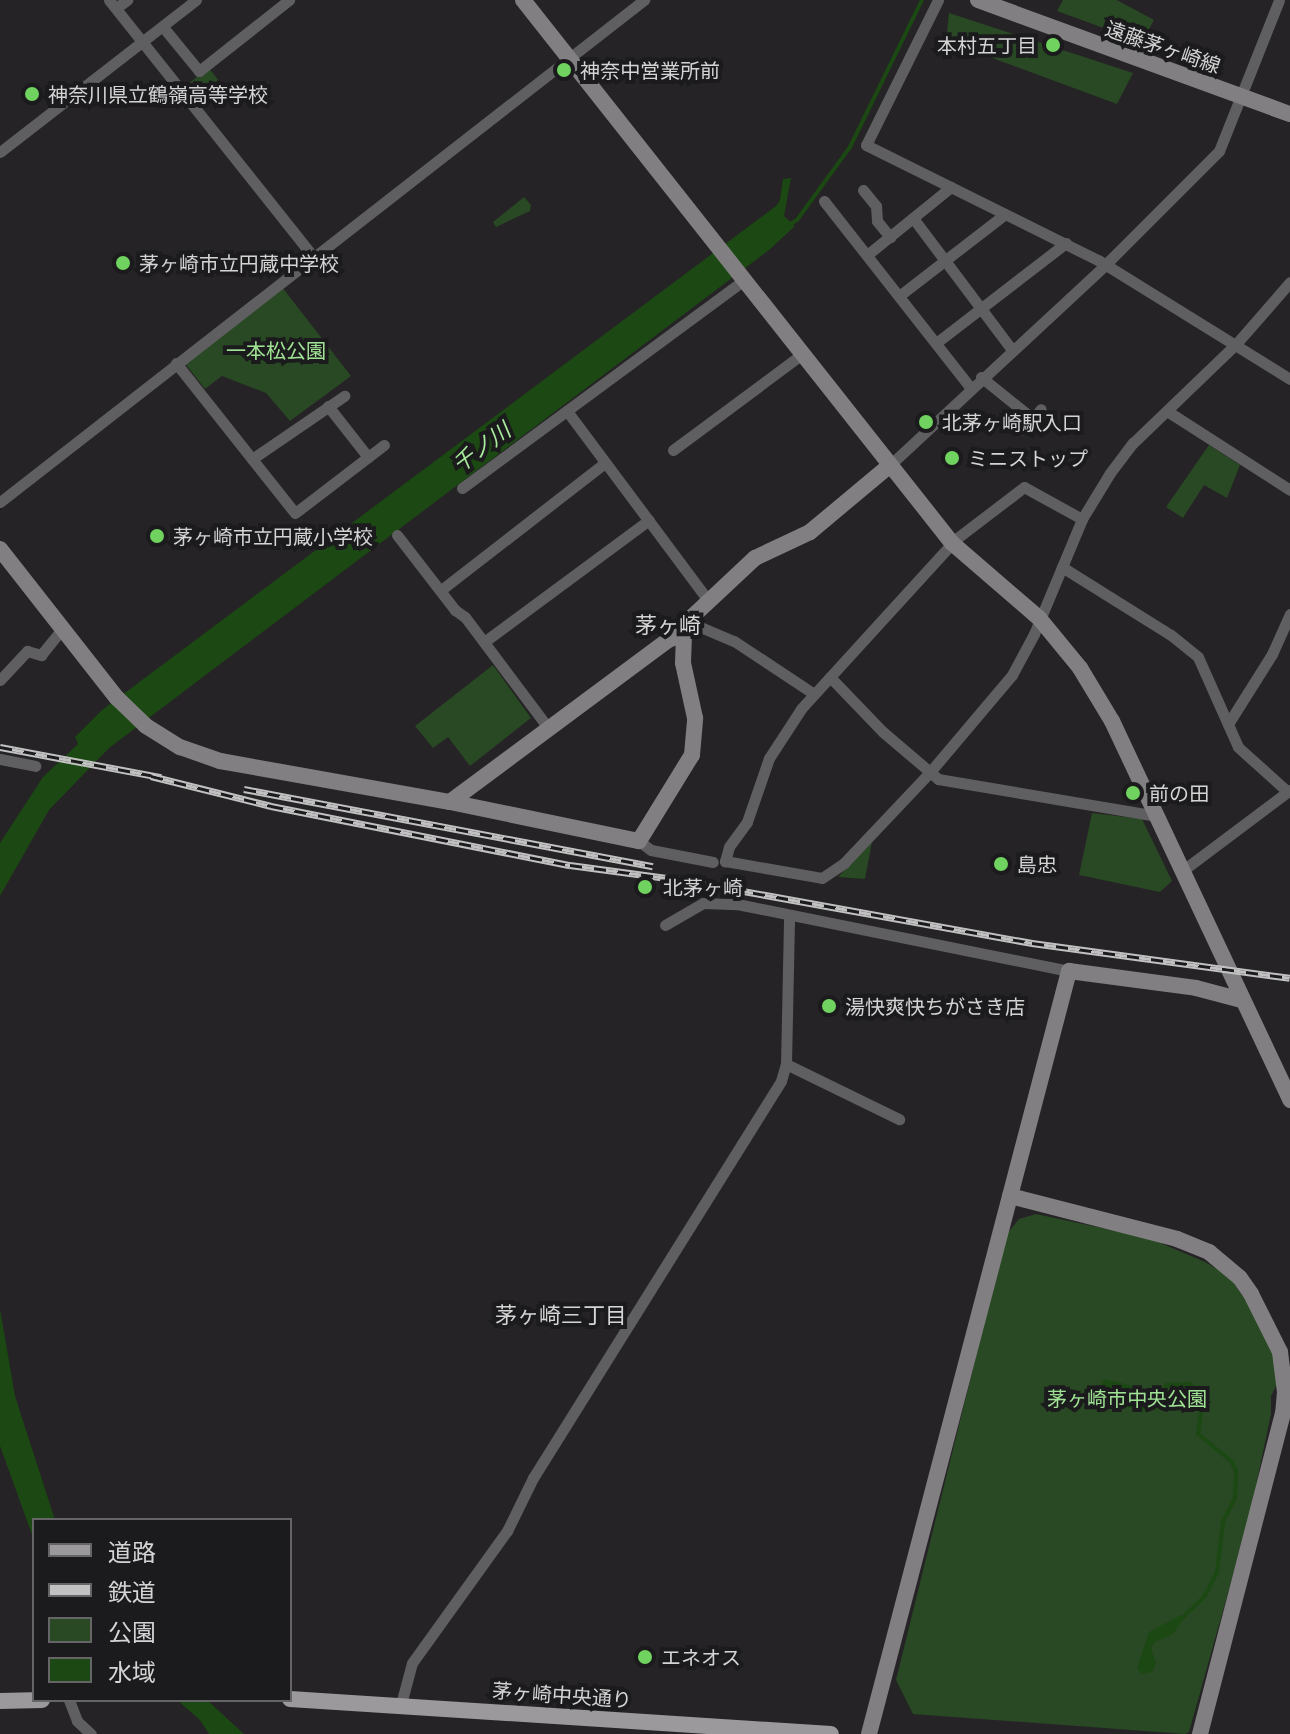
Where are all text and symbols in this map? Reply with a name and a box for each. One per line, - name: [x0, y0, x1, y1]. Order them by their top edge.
- street label: 遠藤茅ヶ崎線: [1102, 16, 1224, 78]
- place label: 本村五丁目: [937, 33, 1037, 57]
- marker: 本村五丁目: [1044, 36, 1062, 54]
- place label: 神奈中営業所前: [580, 58, 720, 82]
- marker: 神奈中営業所前: [555, 61, 573, 79]
- place label: 神奈川県立鶴嶺高等学校: [48, 82, 268, 106]
- marker: 神奈川県立鶴嶺高等学校: [23, 85, 41, 103]
- place label: 茅ヶ崎市立円蔵中学校: [139, 251, 339, 275]
- marker: 茅ヶ崎市立円蔵中学校: [114, 254, 132, 272]
- park label: 一本松公園: [226, 338, 326, 362]
- place label: 北茅ヶ崎駅入口: [942, 410, 1082, 434]
- marker: 北茅ヶ崎駅入口: [917, 413, 935, 431]
- water label: 千ノ川: [447, 417, 515, 477]
- place label: ミニストップ: [968, 446, 1088, 470]
- marker: ミニストップ: [943, 449, 961, 467]
- place label: 茅ヶ崎市立円蔵小学校: [173, 524, 373, 548]
- marker: 茅ヶ崎市立円蔵小学校: [148, 527, 166, 545]
- district label: 茅ヶ崎: [635, 612, 701, 638]
- place label: 前の田: [1149, 781, 1209, 805]
- marker: 前の田: [1124, 784, 1142, 802]
- place label: 島忠: [1017, 852, 1057, 876]
- marker: 島忠: [992, 855, 1010, 873]
- place label: 北茅ヶ崎: [663, 875, 743, 899]
- marker: 北茅ヶ崎: [634, 876, 656, 898]
- place label: 湯快爽快ちがさき店: [845, 994, 1025, 1018]
- marker: 湯快爽快ちがさき店: [820, 997, 838, 1015]
- district label: 茅ヶ崎三丁目: [495, 1302, 627, 1328]
- park label: 茅ヶ崎市中央公園: [1047, 1386, 1207, 1410]
- legend: [32, 1518, 292, 1702]
- text: 道路: [108, 1535, 156, 1568]
- text: 鉄道: [108, 1575, 156, 1608]
- text: 公園: [108, 1615, 156, 1648]
- place label: エネオス: [661, 1645, 741, 1669]
- marker: エネオス: [636, 1648, 654, 1666]
- text: 水域: [108, 1655, 156, 1688]
- street label: 茅ヶ崎中央通り: [491, 1678, 633, 1712]

